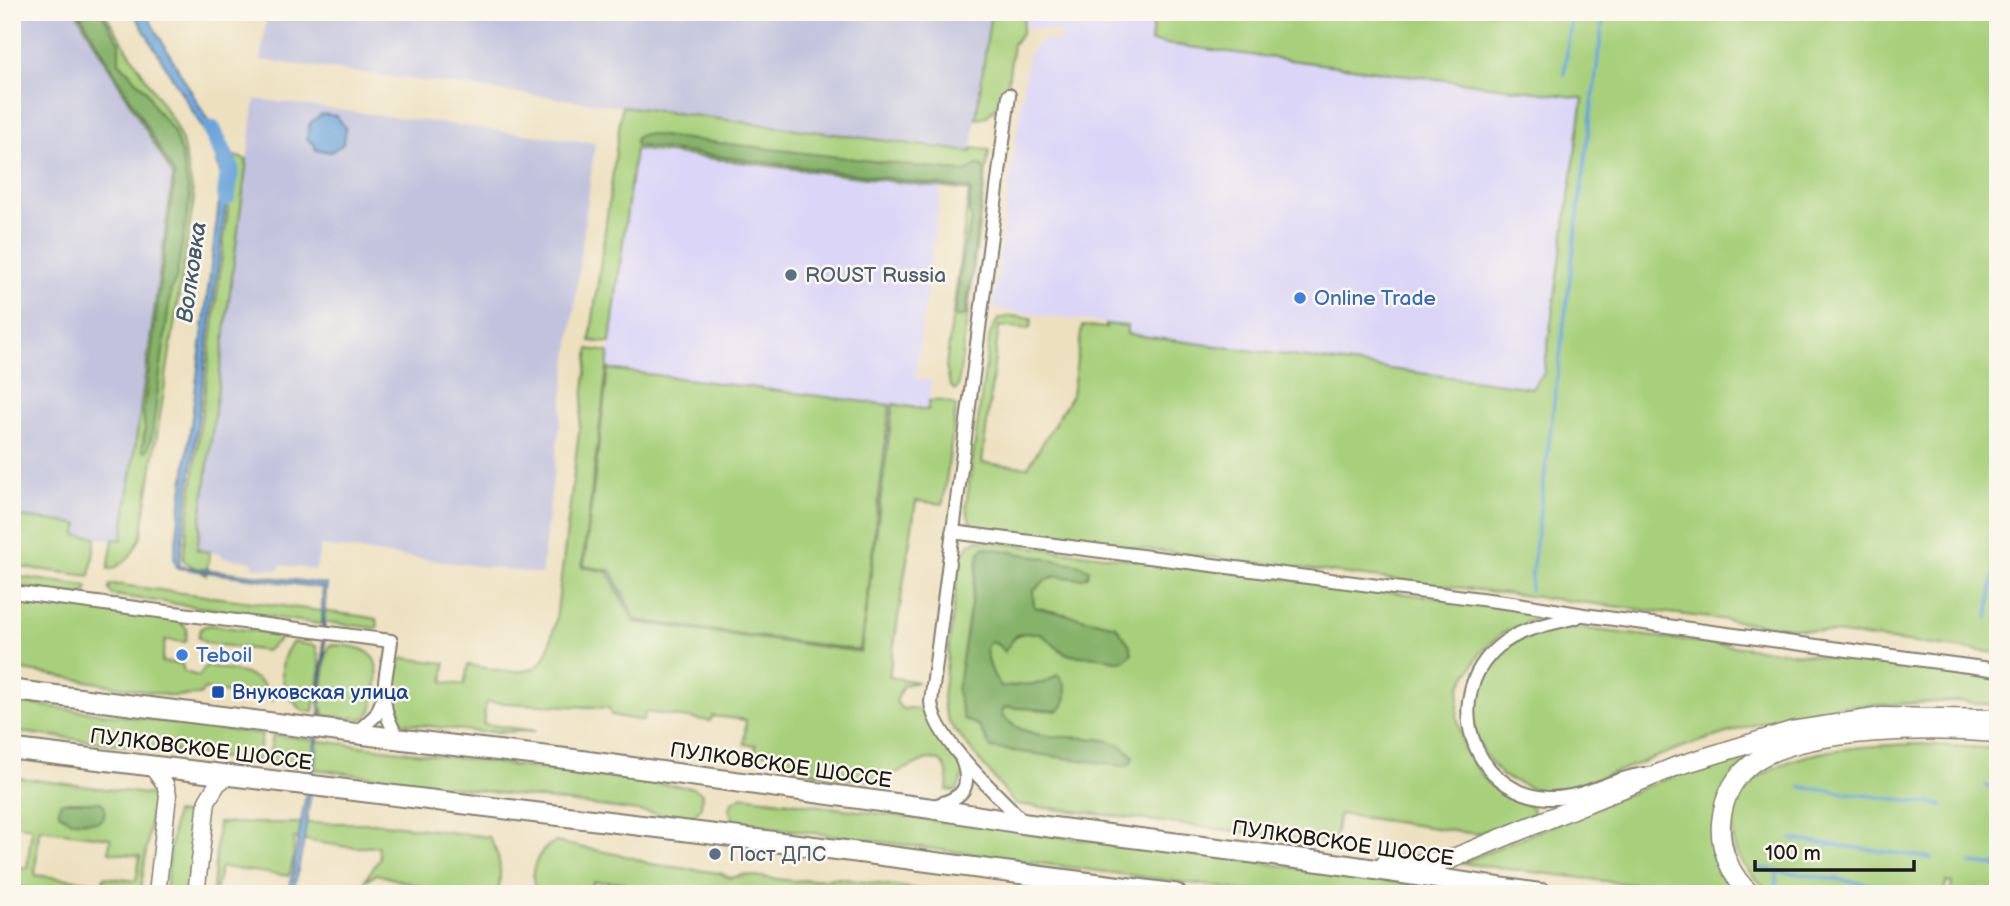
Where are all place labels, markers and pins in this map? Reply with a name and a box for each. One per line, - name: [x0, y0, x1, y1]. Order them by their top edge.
- place label: ROUST Russia: [805, 263, 946, 288]
- marker: ROUST Russia: [783, 267, 799, 283]
- place label: Online Trade: [1314, 286, 1436, 311]
- marker: Online Trade: [1292, 290, 1308, 306]
- place label: Teboil: [196, 643, 252, 668]
- marker: Teboil: [174, 647, 190, 663]
- place label: Внуковская улица: [232, 680, 409, 705]
- marker: Внуковская улица: [210, 684, 226, 700]
- place label: Пост ДПС: [729, 842, 826, 867]
- marker: Пост ДПС: [707, 846, 723, 862]

